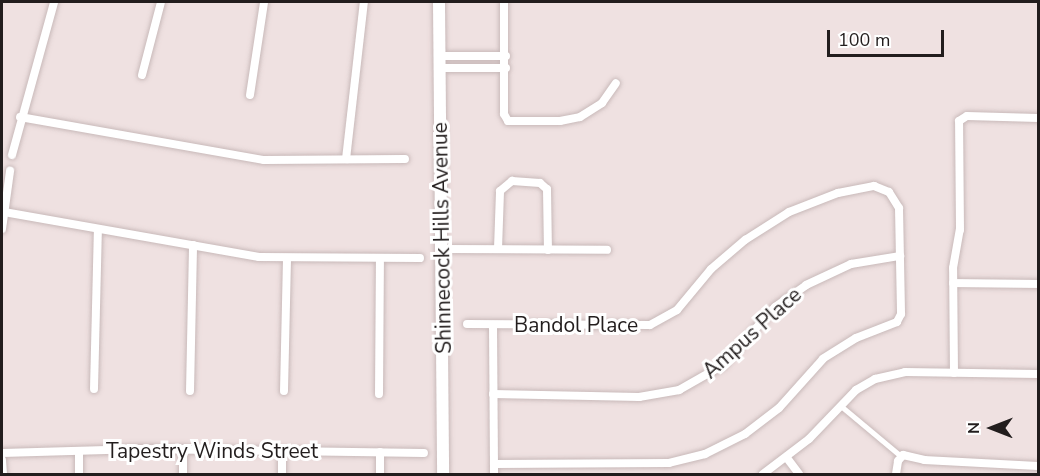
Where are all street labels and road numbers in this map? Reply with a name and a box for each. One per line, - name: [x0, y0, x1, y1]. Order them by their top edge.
- street label: Shinnecock Hills Avenue: [427, 122, 457, 354]
- street label: Ampus Place: [697, 282, 807, 384]
- street label: Bandol Place: [514, 312, 638, 338]
- street label: Tapestry Winds Street: [106, 438, 318, 464]

